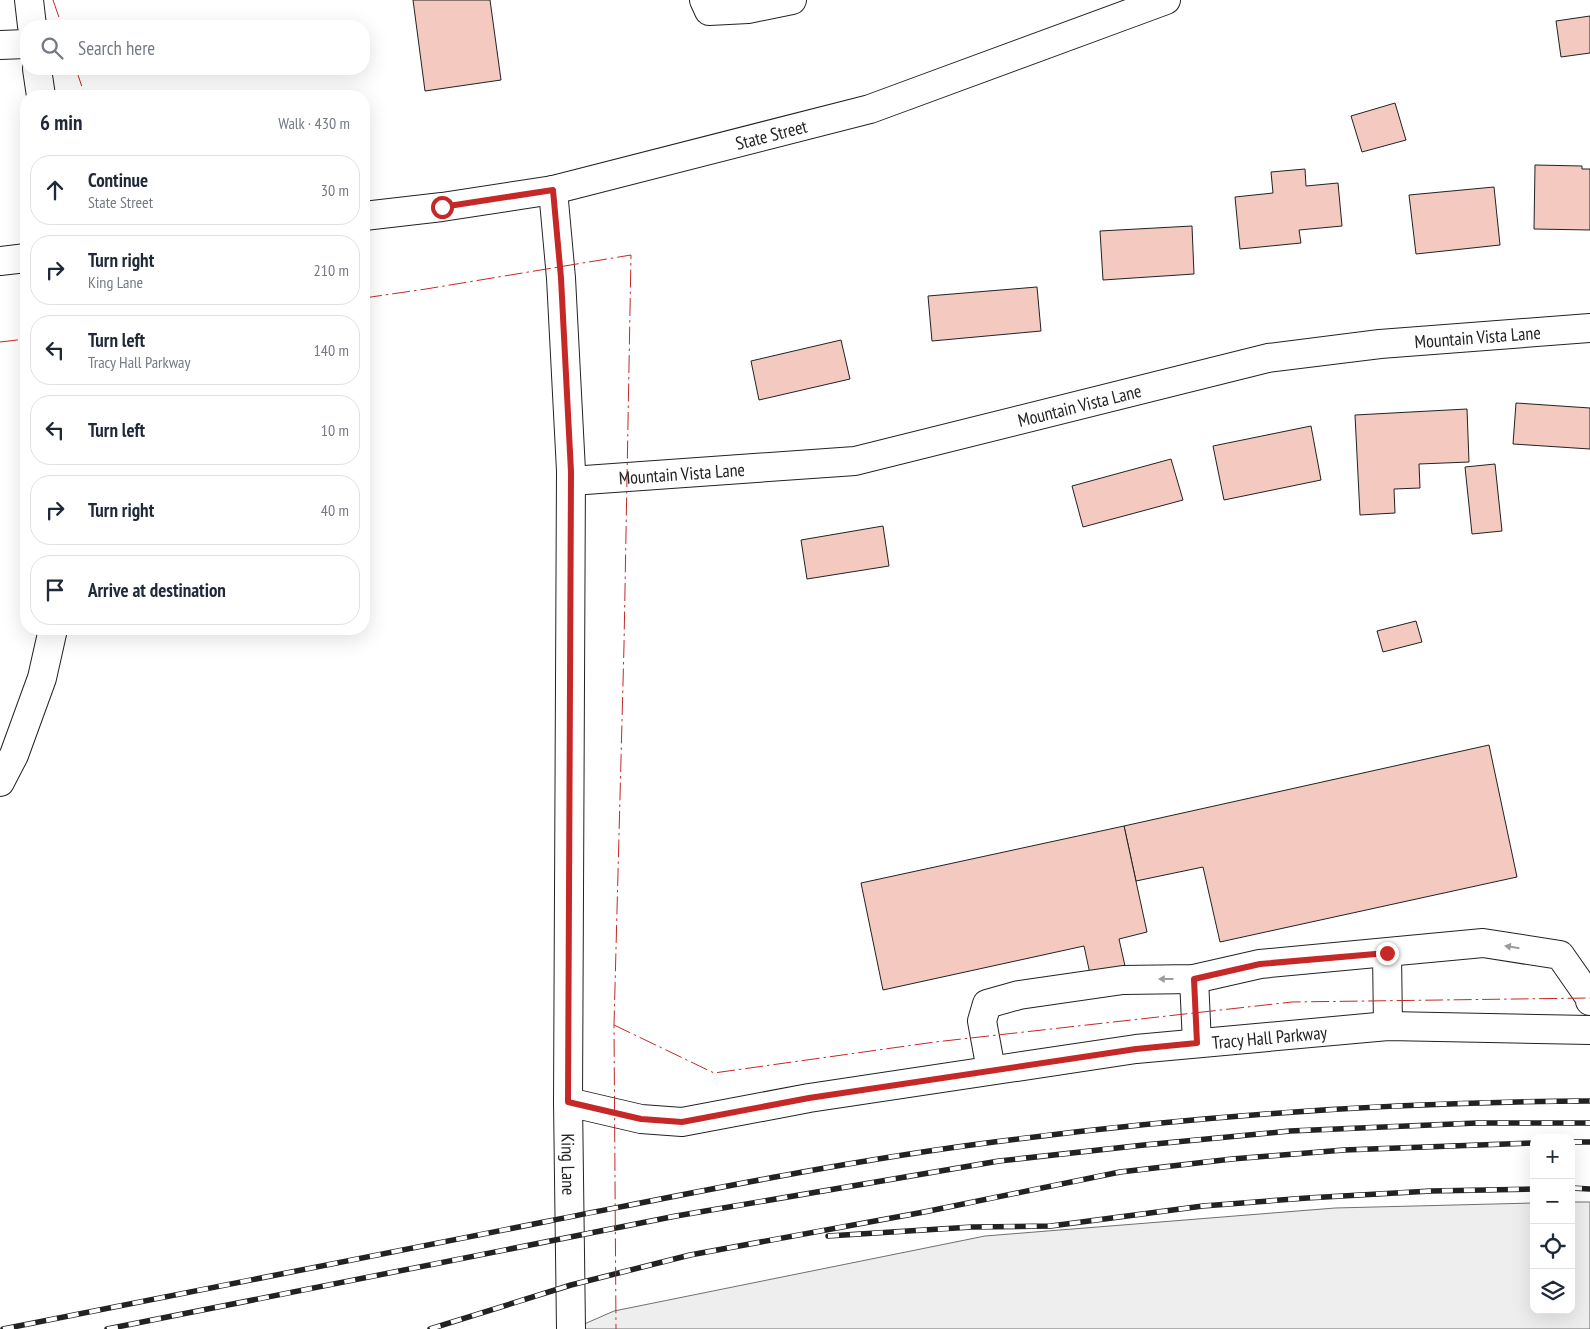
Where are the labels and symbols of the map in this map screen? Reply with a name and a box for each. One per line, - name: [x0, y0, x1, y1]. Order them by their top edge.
- street label: State Street: [733, 114, 810, 154]
- route start: [431, 196, 454, 219]
- street label: Mountain Vista Lane: [1414, 320, 1541, 353]
- street label: Mountain Vista Lane: [1015, 379, 1144, 431]
- street label: Mountain Vista Lane: [618, 457, 746, 489]
- route end: [1376, 942, 1399, 965]
- one-way arrow: [1504, 943, 1520, 951]
- one-way arrow: [1158, 976, 1174, 984]
- street label: Tracy Hall Parkway: [1211, 1020, 1328, 1054]
- street label: King Lane: [557, 1133, 581, 1196]

